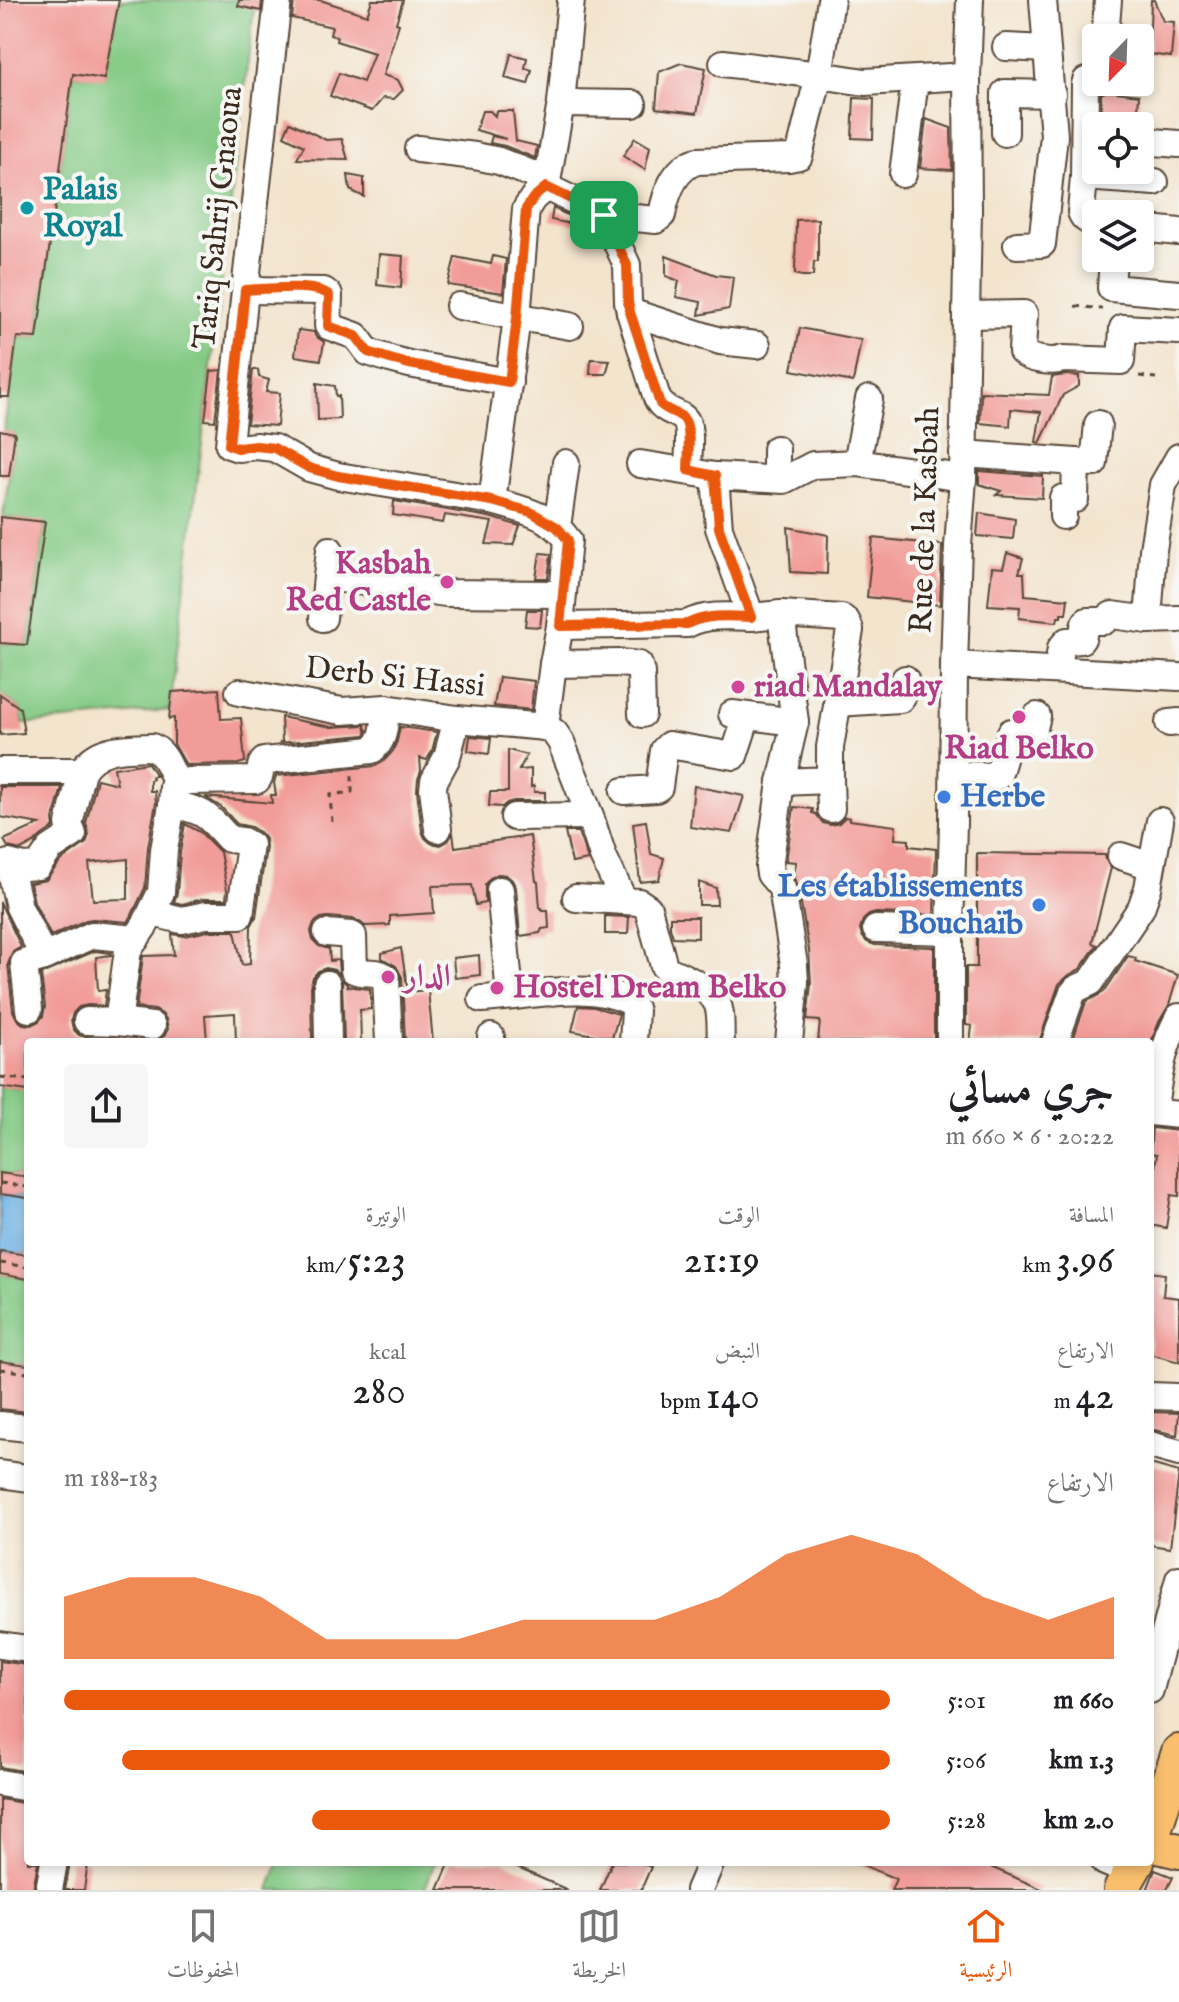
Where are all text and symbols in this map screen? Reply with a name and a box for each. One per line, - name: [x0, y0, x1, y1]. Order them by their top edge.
- north arrow: [1082, 24, 1154, 96]
- map controls: [1082, 24, 1154, 272]
- street label: Tariq Sahrij Gnaoua: [185, 85, 253, 351]
- button: locate: [1082, 112, 1154, 184]
- place label: Palais Royal: [43, 170, 123, 248]
- pin: [570, 181, 638, 249]
- icon: arrive: [582, 193, 626, 237]
- marker: Palais Royal: [18, 199, 36, 217]
- button: layers: [1082, 200, 1154, 272]
- street label: Rue de la Kasbah: [902, 406, 950, 634]
- place label: Kasbah Red Castle: [286, 544, 432, 622]
- marker: Kasbah Red Castle: [438, 573, 456, 591]
- street label: Derb Si Hassi: [303, 648, 487, 708]
- place label: riad Mandalay: [754, 667, 943, 708]
- marker: riad Mandalay: [729, 678, 747, 696]
- marker: Riad Belko: [1010, 708, 1028, 726]
- place label: Riad Belko: [944, 729, 1094, 770]
- place label: Herbe: [960, 777, 1046, 818]
- marker: Herbe: [935, 788, 953, 806]
- place label: Les établissements Bouchaïb: [778, 867, 1023, 945]
- marker: Les établissements Bouchaïb: [1030, 896, 1048, 914]
- place label: الدار: [401, 957, 451, 998]
- marker: الدار: [379, 968, 397, 986]
- place label: Hostel Dream Belko: [513, 968, 786, 1009]
- marker: Hostel Dream Belko: [488, 979, 506, 997]
- text: جري مسائي: [948, 1062, 1114, 1118]
- button: share: [64, 1064, 148, 1148]
- text: 20:22 · 6 × 660 m: [945, 1120, 1114, 1153]
- text: الوتيرة: [365, 1202, 406, 1230]
- text: الوقت: [718, 1202, 760, 1230]
- text: المسافة: [1069, 1202, 1114, 1230]
- text: 5:23: [347, 1236, 406, 1287]
- text: 21:19: [683, 1236, 760, 1287]
- text: 3.96: [1056, 1236, 1114, 1287]
- text: /km: [306, 1252, 347, 1280]
- text: km: [1023, 1252, 1056, 1280]
- text: النبض: [715, 1338, 760, 1366]
- text: الارتفاع: [1057, 1338, 1114, 1366]
- text: kcal: [369, 1339, 406, 1367]
- text: 280: [352, 1367, 406, 1418]
- text: 140: [706, 1372, 760, 1423]
- text: 42: [1076, 1372, 1114, 1423]
- text: bpm: [660, 1388, 706, 1416]
- text: m: [1054, 1388, 1076, 1416]
- text: 183–188 m: [64, 1462, 158, 1495]
- text: الارتفاع: [1047, 1467, 1114, 1500]
- text: 5:01: [947, 1684, 986, 1717]
- text: 660 m: [1054, 1684, 1114, 1717]
- text: 5:06: [946, 1744, 986, 1777]
- text: 1.3 km: [1049, 1744, 1114, 1777]
- text: 5:28: [947, 1804, 986, 1837]
- text: 2.0 km: [1044, 1804, 1114, 1837]
- tab: المحفوظات: [167, 1904, 239, 1991]
- tab: الخريطة: [573, 1904, 626, 1991]
- tab: الرئيسية: [959, 1904, 1012, 1991]

